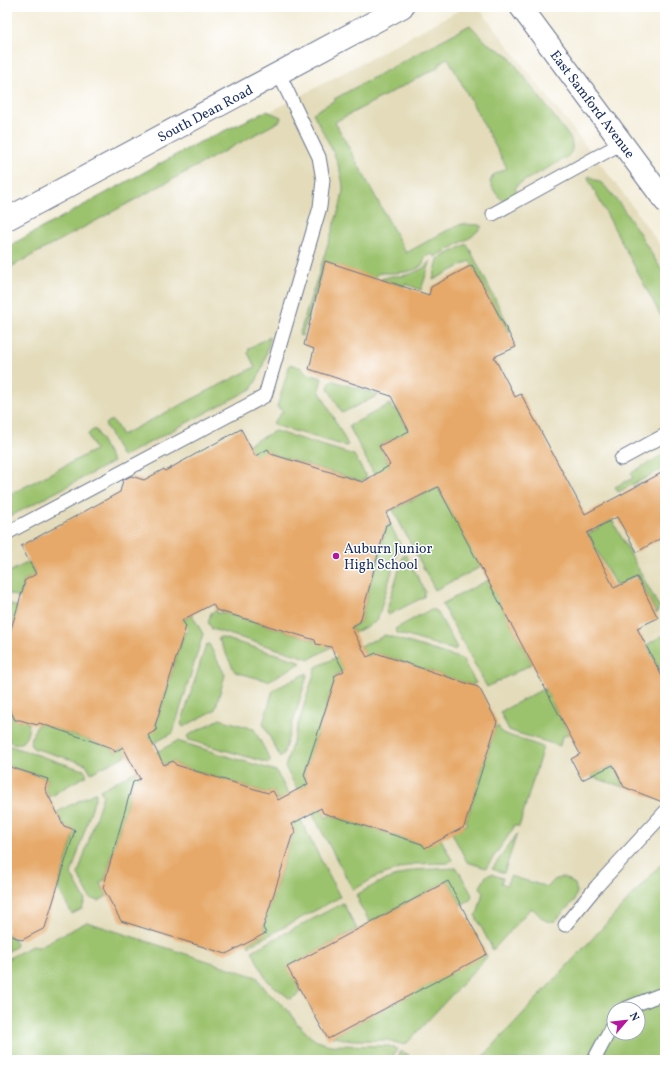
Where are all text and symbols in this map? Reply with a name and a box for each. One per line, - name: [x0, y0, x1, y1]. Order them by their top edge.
- street label: East Samford Avenue: [545, 47, 639, 163]
- street label: South Dean Road: [155, 81, 257, 148]
- place label: Auburn Junior High School: [344, 540, 433, 575]
- marker: Auburn Junior High School: [331, 551, 341, 561]
- north arrow: [606, 1001, 646, 1041]
- text: N: [625, 1010, 642, 1024]

